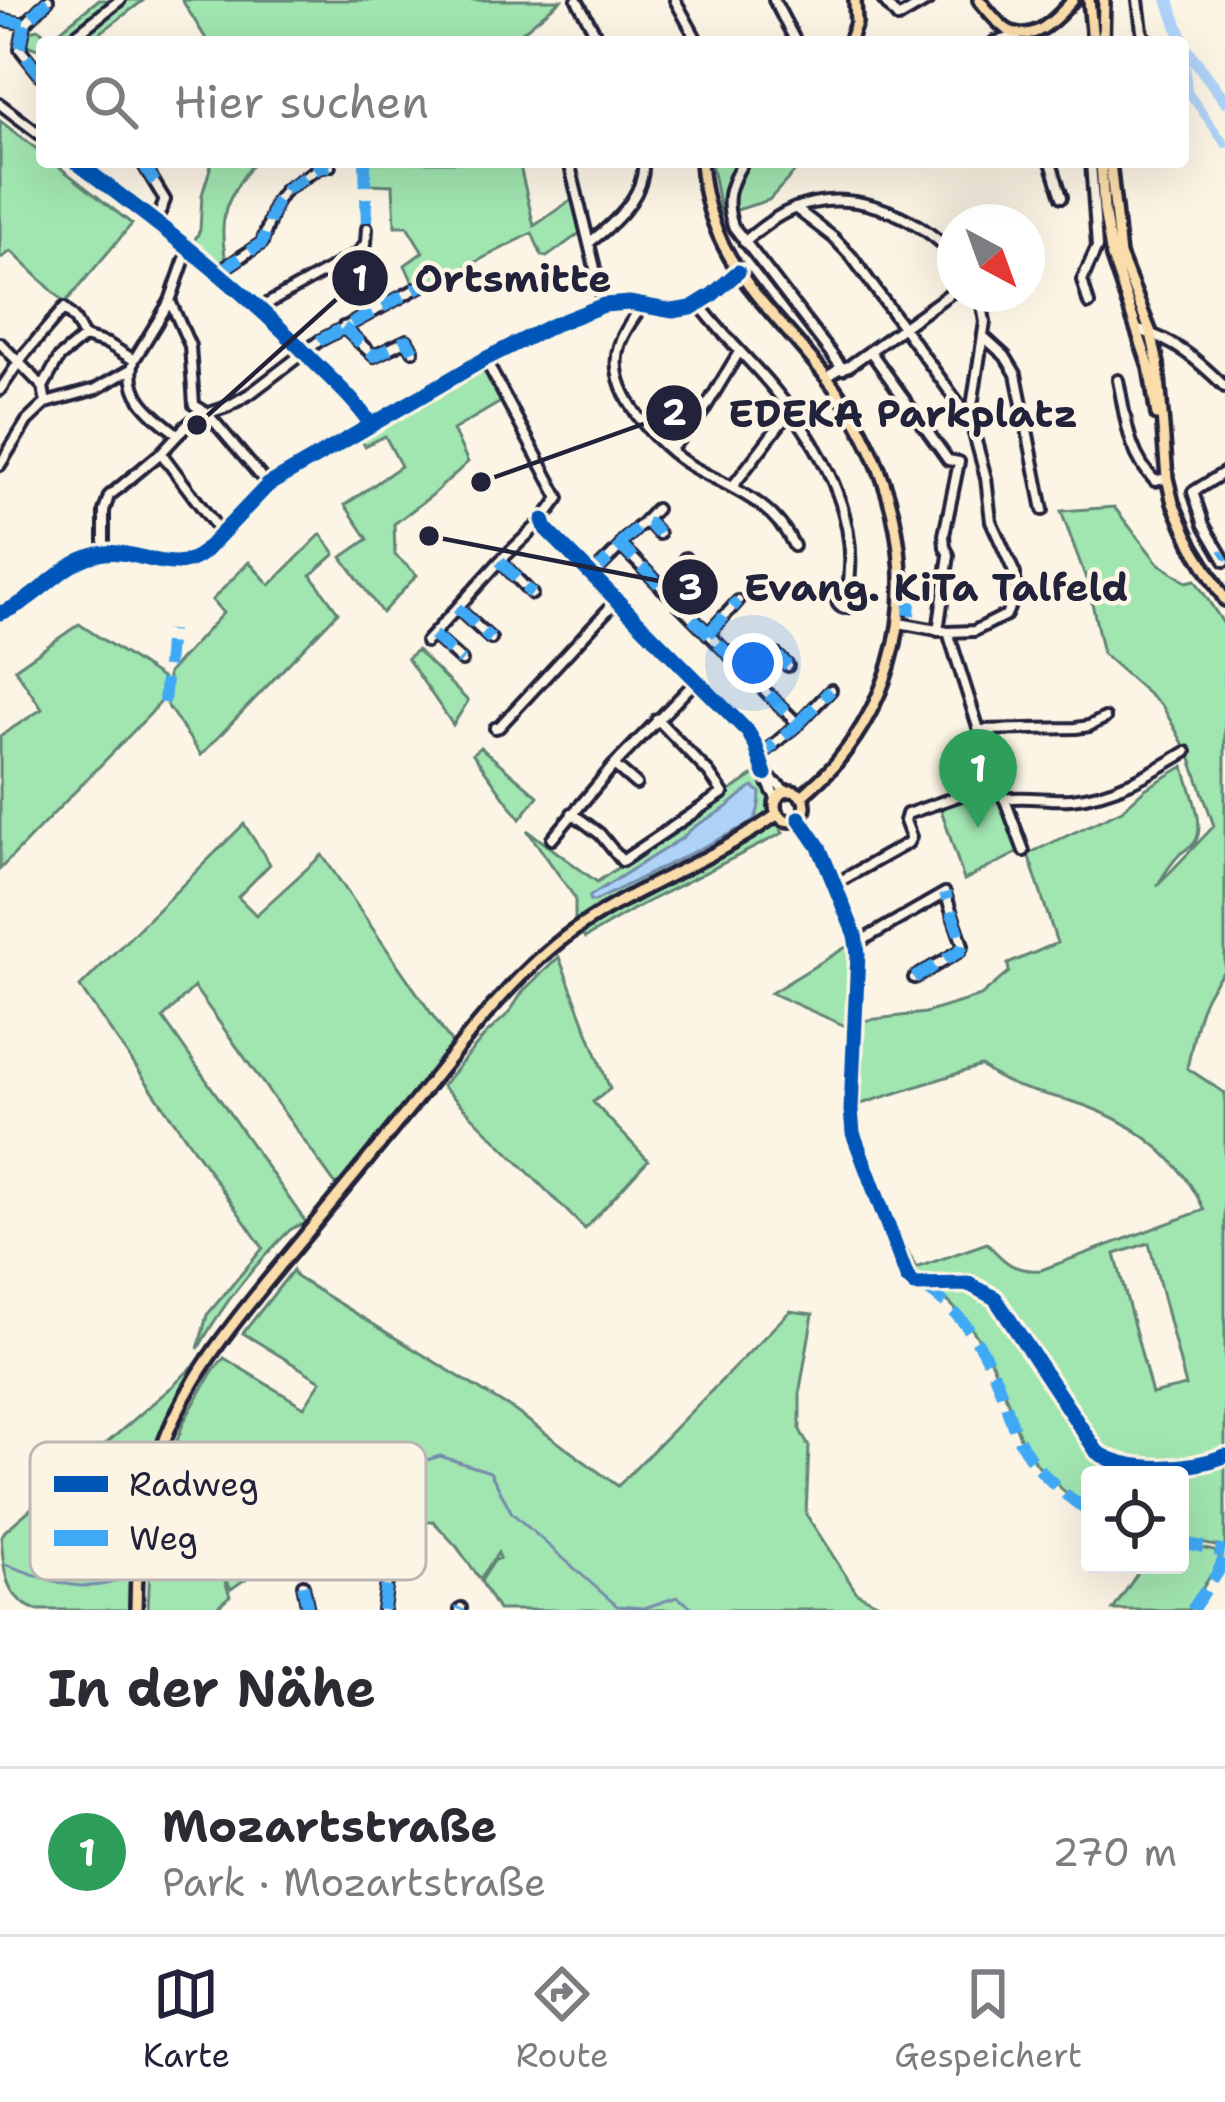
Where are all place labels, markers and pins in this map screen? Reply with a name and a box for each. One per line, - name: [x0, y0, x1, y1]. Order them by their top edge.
- callout: Ortsmitte: [330, 241, 636, 316]
- callout: EDEKA Parkplatz: [644, 375, 1102, 450]
- callout: Evang. KiTa Talfeld: [660, 549, 1153, 624]
- pin: 1: [939, 729, 1017, 828]

